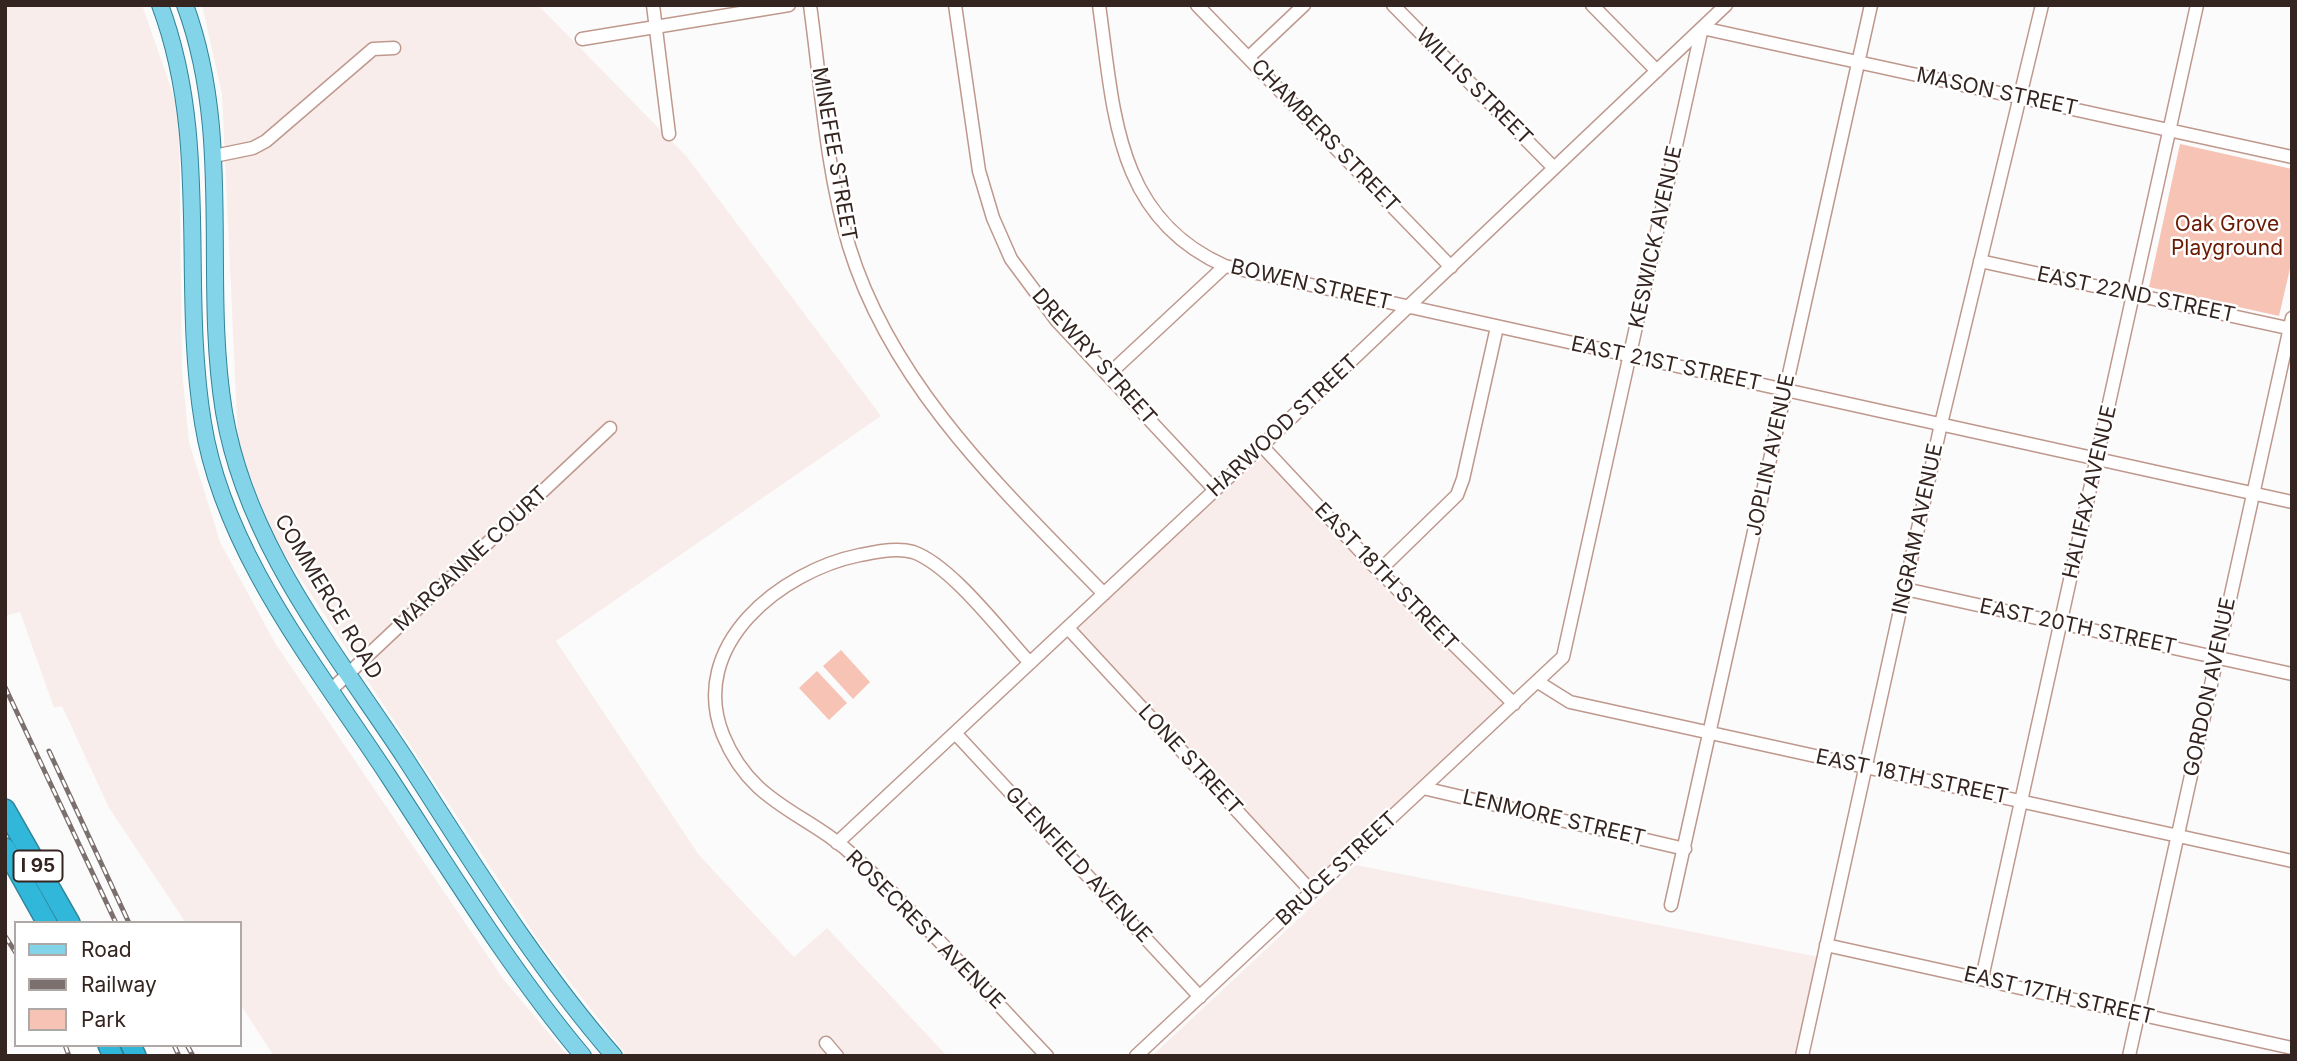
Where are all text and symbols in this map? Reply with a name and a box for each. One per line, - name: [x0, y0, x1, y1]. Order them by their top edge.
- street label: WILLIS STREET: [1410, 23, 1538, 151]
- street label: CHAMBERS STREET: [1245, 54, 1405, 218]
- street label: MASON STREET: [1914, 63, 2080, 121]
- street label: MINEFEE STREET: [806, 65, 862, 243]
- street label: KESWICK AVENUE: [1624, 143, 1688, 331]
- park label: Oak Grove Playground: [2171, 212, 2283, 262]
- street label: BOWEN STREET: [1228, 254, 1394, 316]
- street label: EAST 22ND STREET: [2035, 262, 2237, 328]
- street label: DREWRY STREET: [1026, 284, 1162, 430]
- street label: EAST 21ST STREET: [1569, 332, 1763, 396]
- street label: HARWOOD STREET: [1202, 350, 1364, 502]
- street label: JOPLIN AVENUE: [1742, 372, 1800, 538]
- street label: HALIFAX AVENUE: [2058, 403, 2122, 581]
- street label: INGRAM AVENUE: [1888, 441, 1948, 617]
- street label: MARGANNE COURT: [389, 481, 553, 637]
- street label: EAST 18TH STREET: [1309, 498, 1463, 656]
- street label: COMMERCE ROAD: [269, 510, 387, 684]
- street label: EAST 20TH STREET: [1977, 594, 2179, 660]
- street label: GORDON AVENUE: [2179, 595, 2241, 779]
- street label: LONE STREET: [1133, 700, 1247, 820]
- street label: EAST 18TH STREET: [1814, 744, 2010, 810]
- street label: GLENFIELD AVENUE: [999, 782, 1157, 948]
- street label: LENMORE STREET: [1460, 785, 1648, 851]
- street label: BRUCE STREET: [1271, 807, 1403, 931]
- street label: ROSECREST AVENUE: [840, 845, 1010, 1015]
- road number: I 95: [14, 850, 62, 881]
- legend: [14, 921, 242, 1047]
- text: Road: [81, 937, 132, 962]
- street label: EAST 17TH STREET: [1961, 962, 2157, 1030]
- text: Railway: [81, 972, 157, 997]
- text: Park: [81, 1007, 126, 1032]

